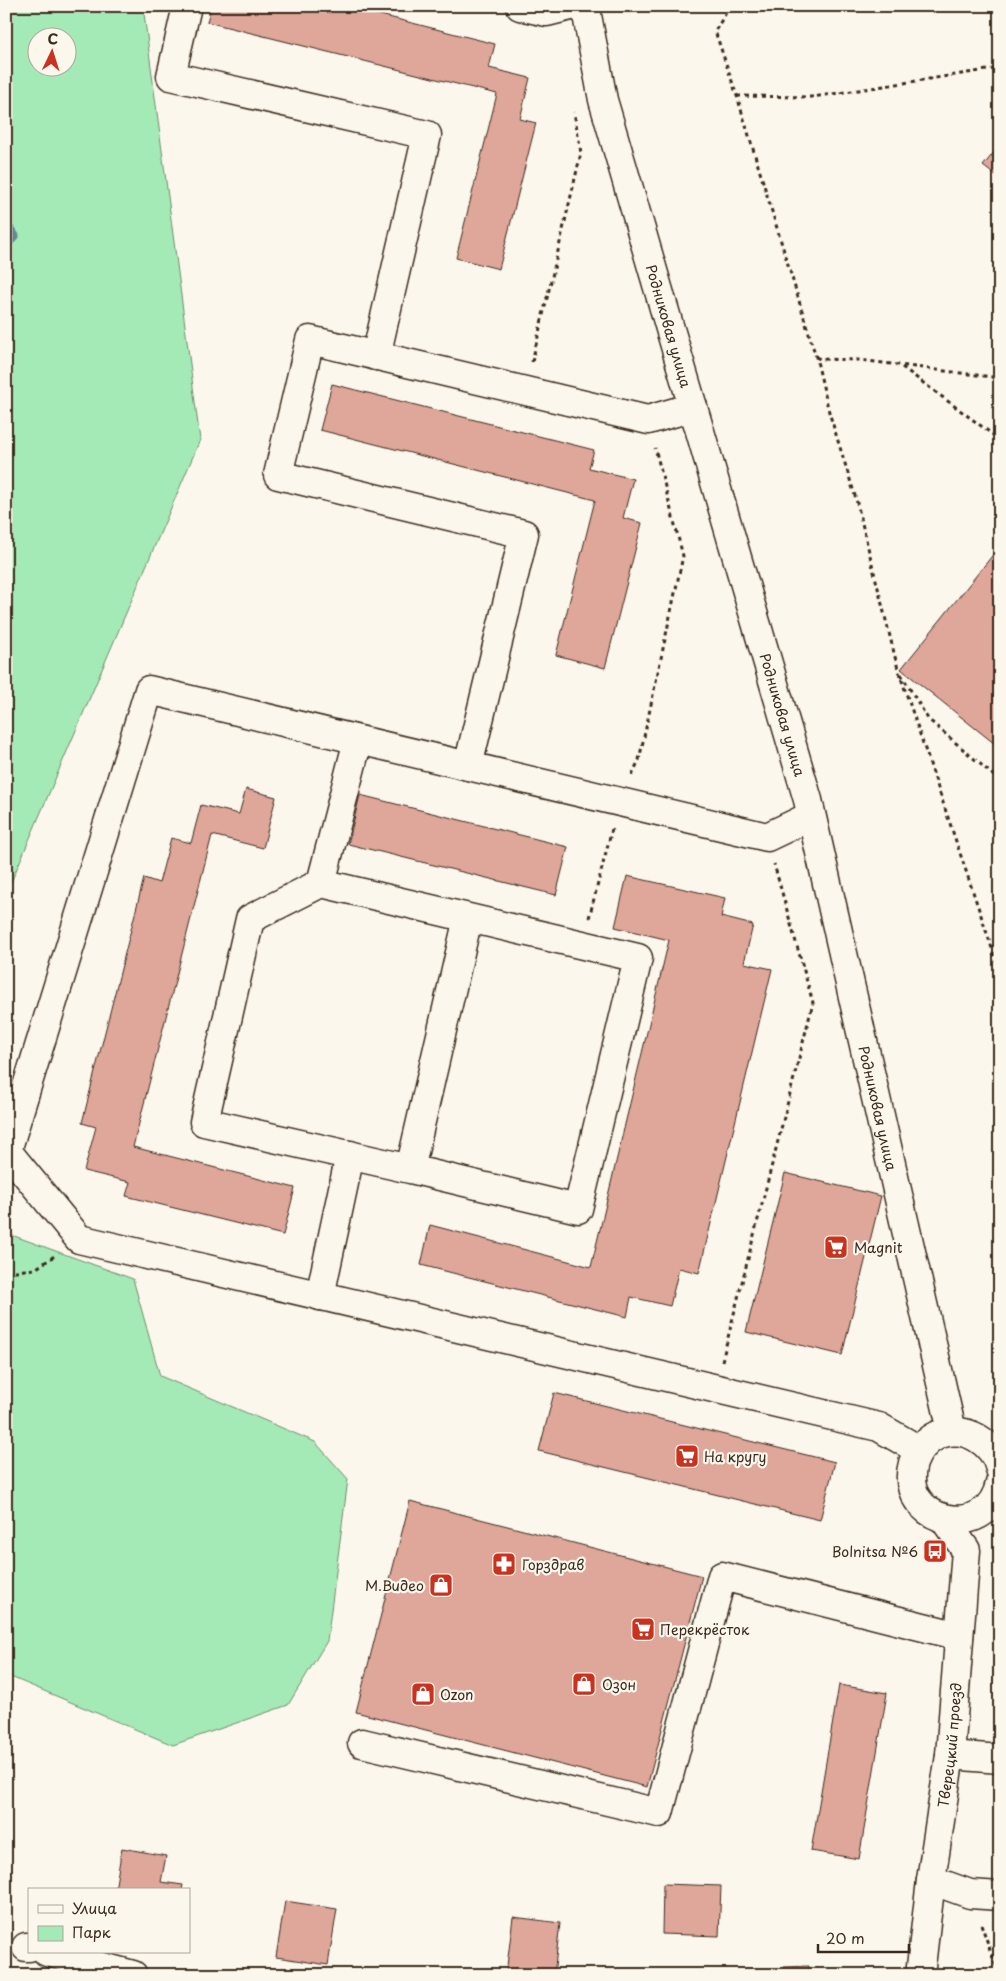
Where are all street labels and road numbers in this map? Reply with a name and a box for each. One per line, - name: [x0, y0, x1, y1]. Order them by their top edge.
- street label: Родниковая улица: [641, 262, 697, 390]
- street label: Родниковая улица: [755, 651, 811, 779]
- street label: Родниковая улица: [854, 1044, 903, 1173]
- street label: Тверецкий проезд: [932, 1682, 966, 1809]

